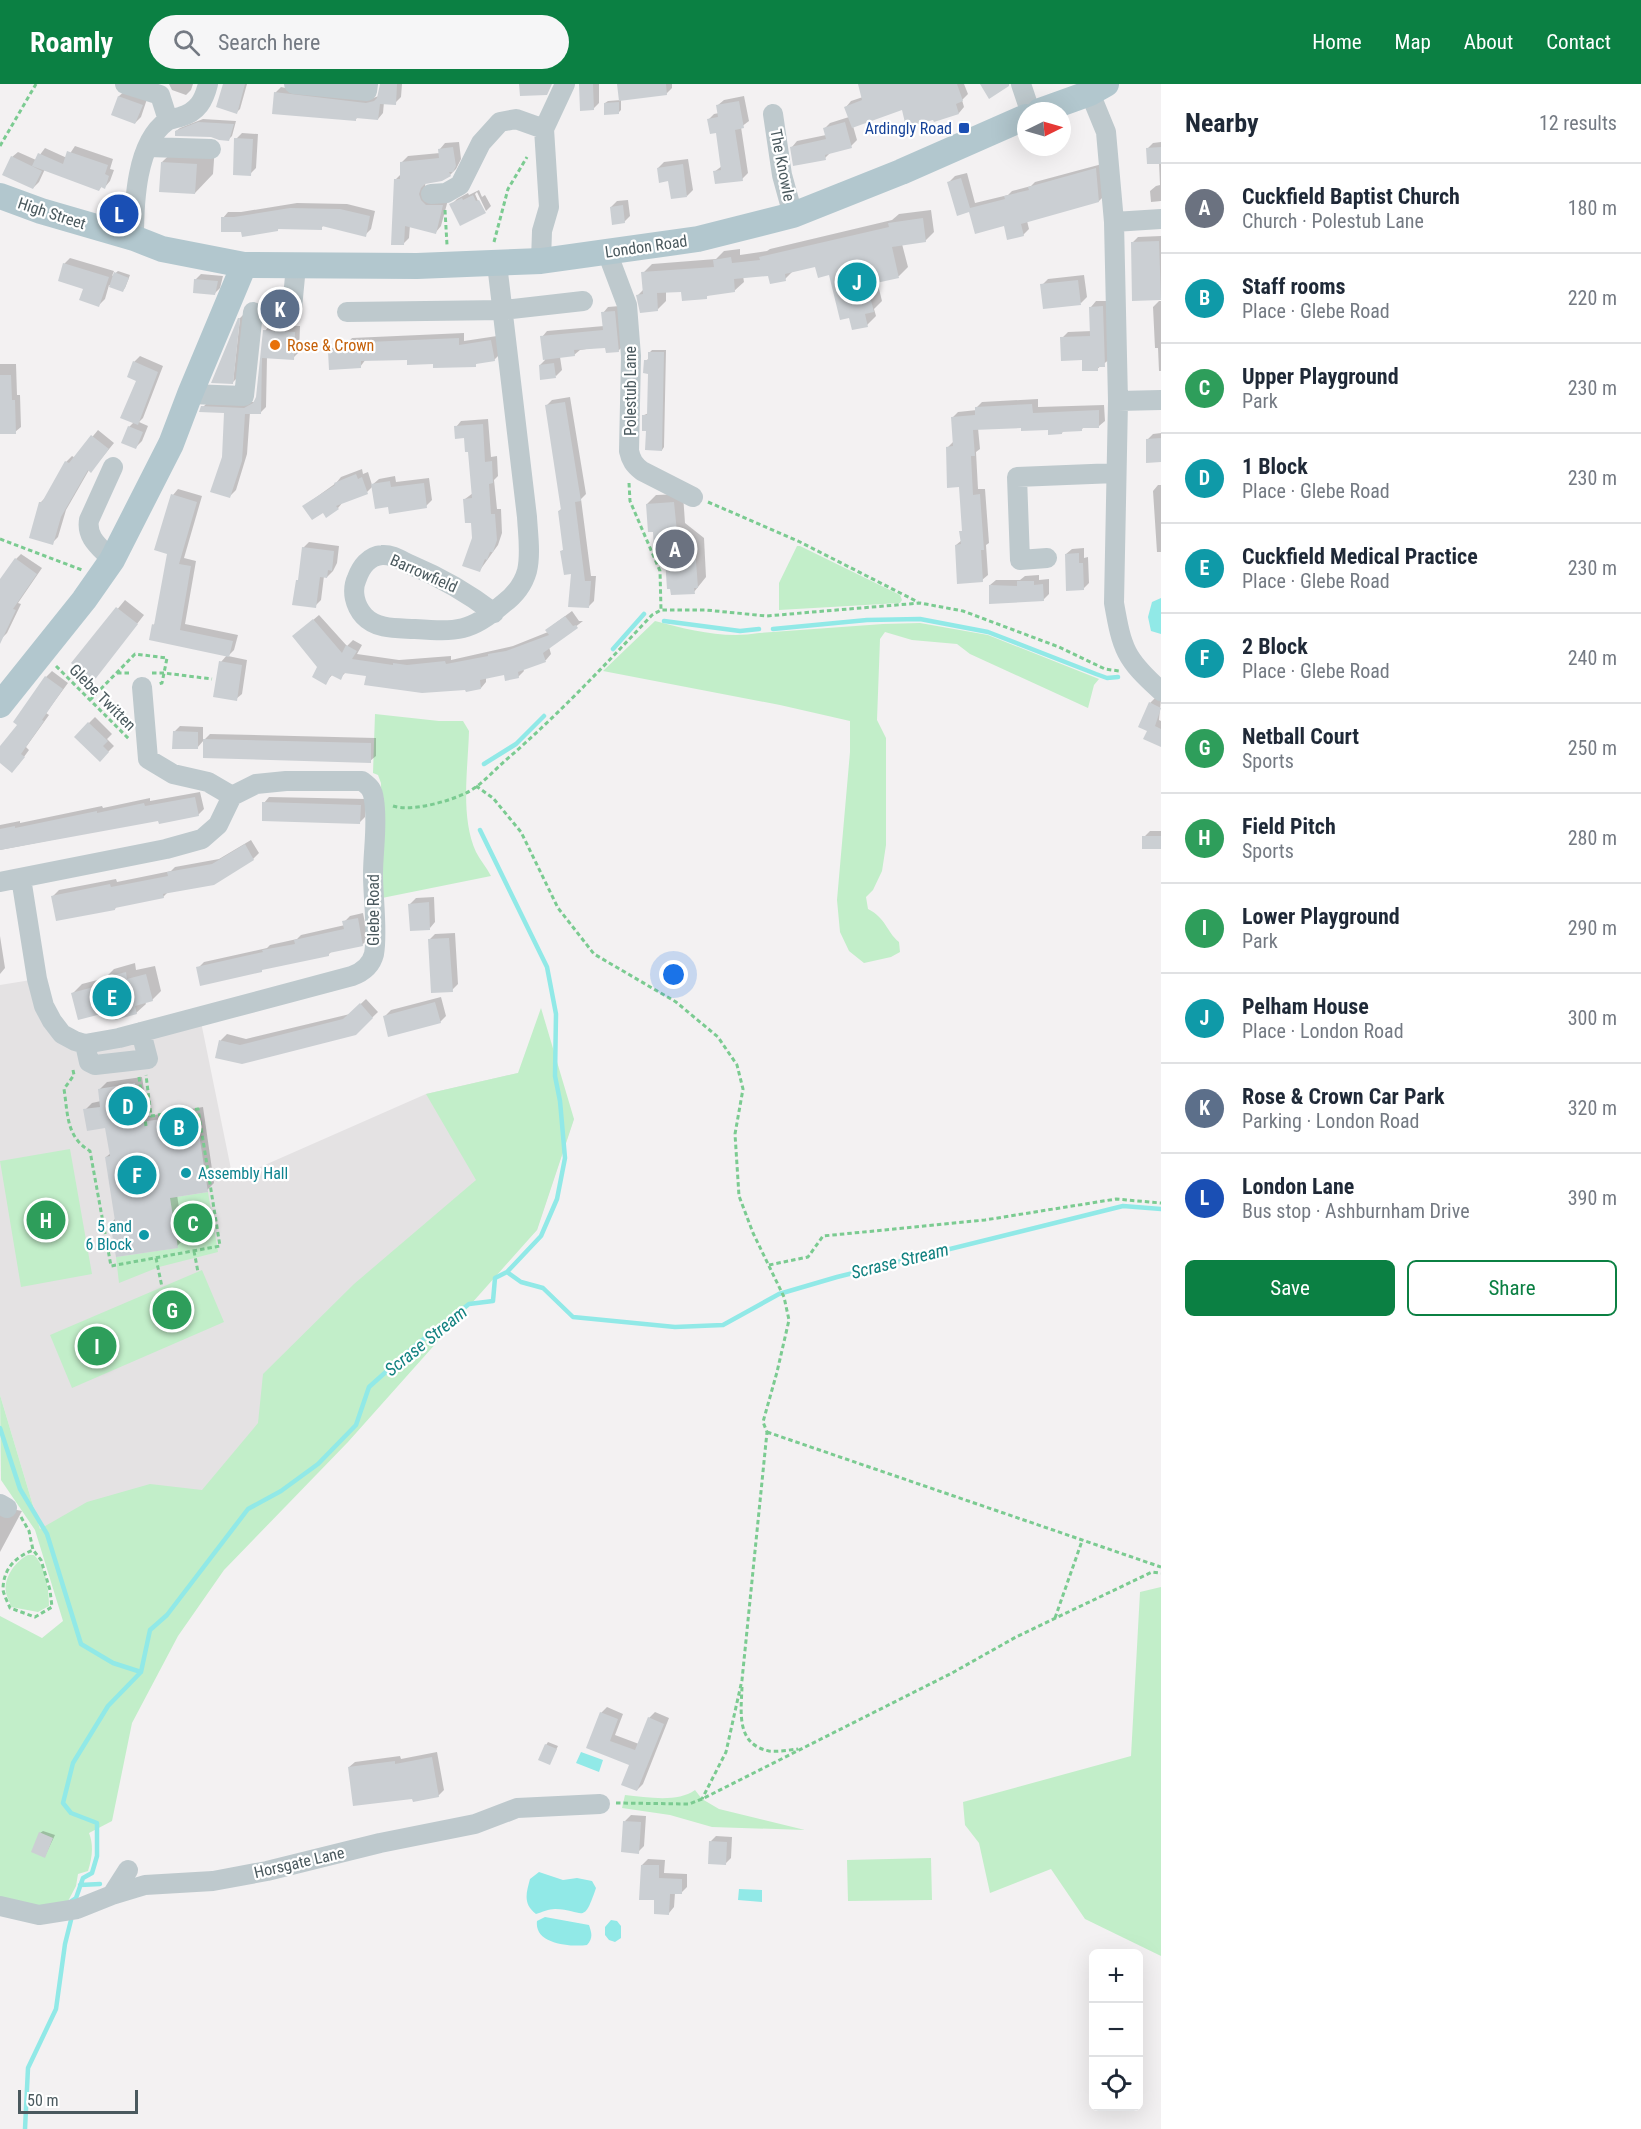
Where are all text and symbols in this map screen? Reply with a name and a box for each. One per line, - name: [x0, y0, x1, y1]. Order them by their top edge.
- search box: [149, 15, 569, 69]
- text: Roamly: [30, 26, 113, 59]
- icon: search: [170, 26, 203, 59]
- text: Search here: [218, 30, 320, 55]
- text: Home: [1312, 30, 1362, 54]
- text: Map: [1395, 30, 1431, 54]
- text: About: [1464, 30, 1513, 54]
- text: Contact: [1546, 30, 1611, 54]
- north arrow: [1017, 102, 1071, 156]
- text: Nearby: [1185, 108, 1259, 138]
- text: 12 results: [1539, 111, 1617, 135]
- place label: Ardingly Road: [865, 119, 952, 138]
- marker: Ardingly Road: [957, 121, 971, 135]
- street label: The Knowle: [766, 127, 799, 203]
- text: Cuckfield Baptist Church: [1242, 184, 1460, 209]
- pin: L: [100, 192, 138, 236]
- street label: High Street: [15, 194, 88, 233]
- text: A: [1199, 196, 1210, 220]
- text: 180 m: [1568, 196, 1617, 220]
- text: Church · Polestub Lane: [1242, 209, 1424, 233]
- street label: London Road: [604, 231, 688, 262]
- pin: J: [838, 260, 876, 304]
- text: Staff rooms: [1242, 274, 1346, 299]
- pin: K: [260, 286, 300, 332]
- text: B: [1199, 286, 1210, 310]
- text: 220 m: [1568, 286, 1617, 310]
- text: Place · Glebe Road: [1242, 299, 1390, 323]
- place label: Rose & Crown: [287, 336, 374, 355]
- marker: Rose & Crown: [268, 338, 282, 352]
- street label: Polestub Lane: [621, 346, 640, 436]
- text: Upper Playground: [1242, 364, 1399, 389]
- text: C: [1199, 376, 1210, 400]
- text: 230 m: [1568, 376, 1617, 400]
- text: Park: [1242, 389, 1278, 413]
- text: 1 Block: [1242, 454, 1308, 479]
- text: D: [1199, 466, 1210, 490]
- text: 230 m: [1568, 466, 1617, 490]
- text: Place · Glebe Road: [1242, 479, 1390, 503]
- pin: A: [656, 526, 694, 572]
- text: Cuckfield Medical Practice: [1242, 544, 1478, 569]
- street label: Barrowfield: [387, 550, 460, 597]
- text: E: [1200, 556, 1209, 580]
- text: 230 m: [1568, 556, 1617, 580]
- text: Place · Glebe Road: [1242, 569, 1390, 593]
- text: 2 Block: [1242, 634, 1308, 659]
- text: F: [1200, 646, 1209, 670]
- text: 240 m: [1568, 646, 1617, 670]
- text: Place · Glebe Road: [1242, 659, 1390, 683]
- street label: Glebe Twitten: [66, 660, 140, 734]
- text: Netball Court: [1242, 724, 1359, 749]
- text: G: [1199, 736, 1210, 760]
- text: 250 m: [1568, 736, 1617, 760]
- text: Sports: [1242, 749, 1294, 773]
- text: Field Pitch: [1242, 814, 1336, 839]
- text: H: [1198, 826, 1211, 850]
- text: 280 m: [1568, 826, 1617, 850]
- text: Sports: [1242, 839, 1294, 863]
- street label: Glebe Road: [364, 874, 383, 946]
- text: Lower Playground: [1242, 904, 1400, 929]
- text: I: [1202, 916, 1207, 940]
- text: 290 m: [1568, 916, 1617, 940]
- text: Park: [1242, 929, 1278, 953]
- your location: [659, 960, 688, 989]
- pin: E: [92, 974, 132, 1020]
- text: Pelham House: [1242, 994, 1369, 1019]
- text: J: [1200, 1006, 1209, 1030]
- text: 300 m: [1568, 1006, 1617, 1030]
- text: Place · London Road: [1242, 1019, 1404, 1043]
- pin: D: [108, 1084, 148, 1128]
- text: Rose & Crown Car Park: [1242, 1084, 1445, 1109]
- text: K: [1199, 1096, 1210, 1120]
- text: 320 m: [1568, 1096, 1617, 1120]
- pin: B: [160, 1104, 198, 1150]
- text: Parking · London Road: [1242, 1109, 1420, 1133]
- pin: F: [118, 1152, 156, 1198]
- place label: Assembly Hall: [198, 1164, 288, 1183]
- marker: Assembly Hall: [179, 1166, 193, 1180]
- text: London Lane: [1242, 1174, 1354, 1199]
- text: L: [1200, 1186, 1209, 1210]
- text: 390 m: [1568, 1186, 1617, 1210]
- pin: H: [26, 1198, 66, 1242]
- text: Bus stop · Ashburnham Drive: [1242, 1199, 1470, 1223]
- pin: C: [174, 1200, 212, 1246]
- place label: 5 and 6 Block: [85, 1217, 133, 1254]
- marker: 5 and 6 Block: [137, 1228, 151, 1242]
- water label: Scrase Stream: [849, 1238, 951, 1283]
- button: Save: [1185, 1260, 1395, 1316]
- button: Share: [1407, 1260, 1617, 1316]
- pin: G: [152, 1288, 192, 1332]
- water label: Scrase Stream: [380, 1301, 471, 1380]
- pin: I: [78, 1324, 116, 1368]
- street label: Horsgate Lane: [252, 1843, 346, 1882]
- map controls: [1089, 1949, 1143, 2111]
- button: +: [1089, 1949, 1143, 2003]
- button: −: [1089, 2003, 1143, 2057]
- button: locate: [1089, 2057, 1143, 2111]
- scale bar: [18, 2087, 138, 2114]
- text: 50 m: [27, 2091, 59, 2110]

